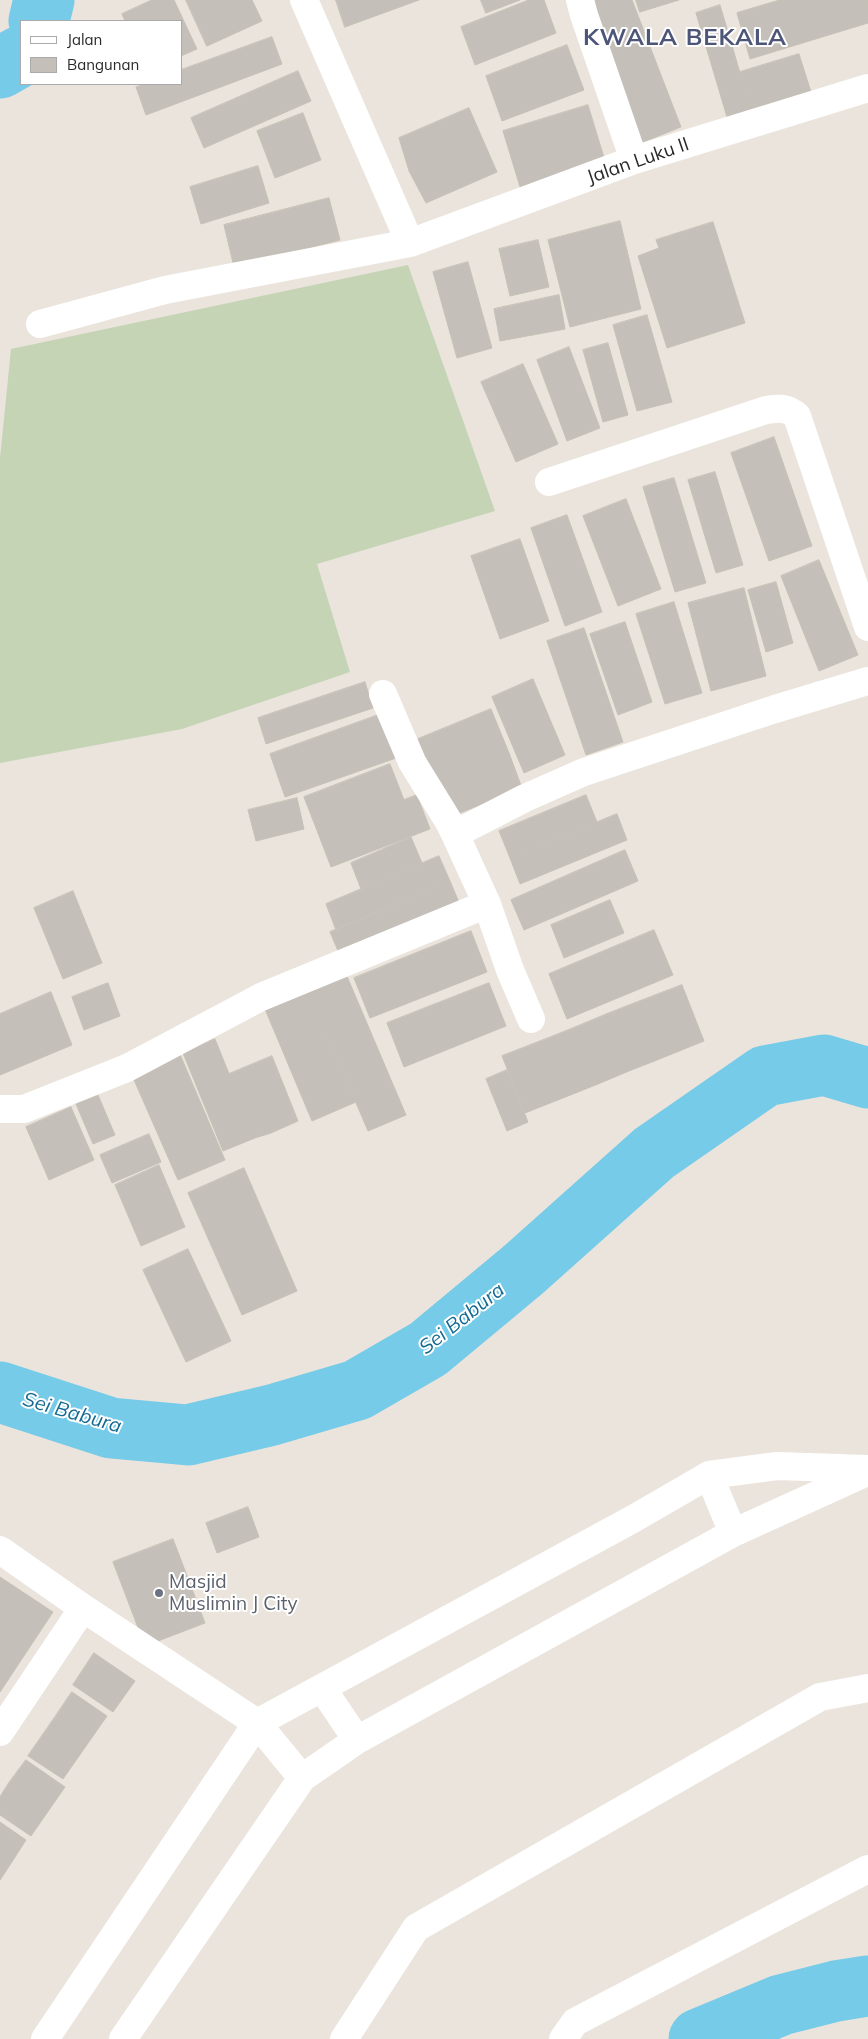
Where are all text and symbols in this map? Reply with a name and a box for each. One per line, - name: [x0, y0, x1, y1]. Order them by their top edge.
- legend: [20, 20, 182, 85]
- district label: KWALA BEKALA: [582, 24, 788, 52]
- text: Jalan: [67, 30, 102, 49]
- text: Bangunan: [67, 55, 139, 74]
- street label: Jalan Luku II: [584, 133, 692, 189]
- water label: Sei Babura: [415, 1278, 509, 1360]
- water label: Sei Babura: [20, 1387, 124, 1439]
- place label: Masjid Muslimin J City: [169, 1571, 298, 1615]
- marker: Masjid Muslimin J City: [153, 1587, 165, 1599]

